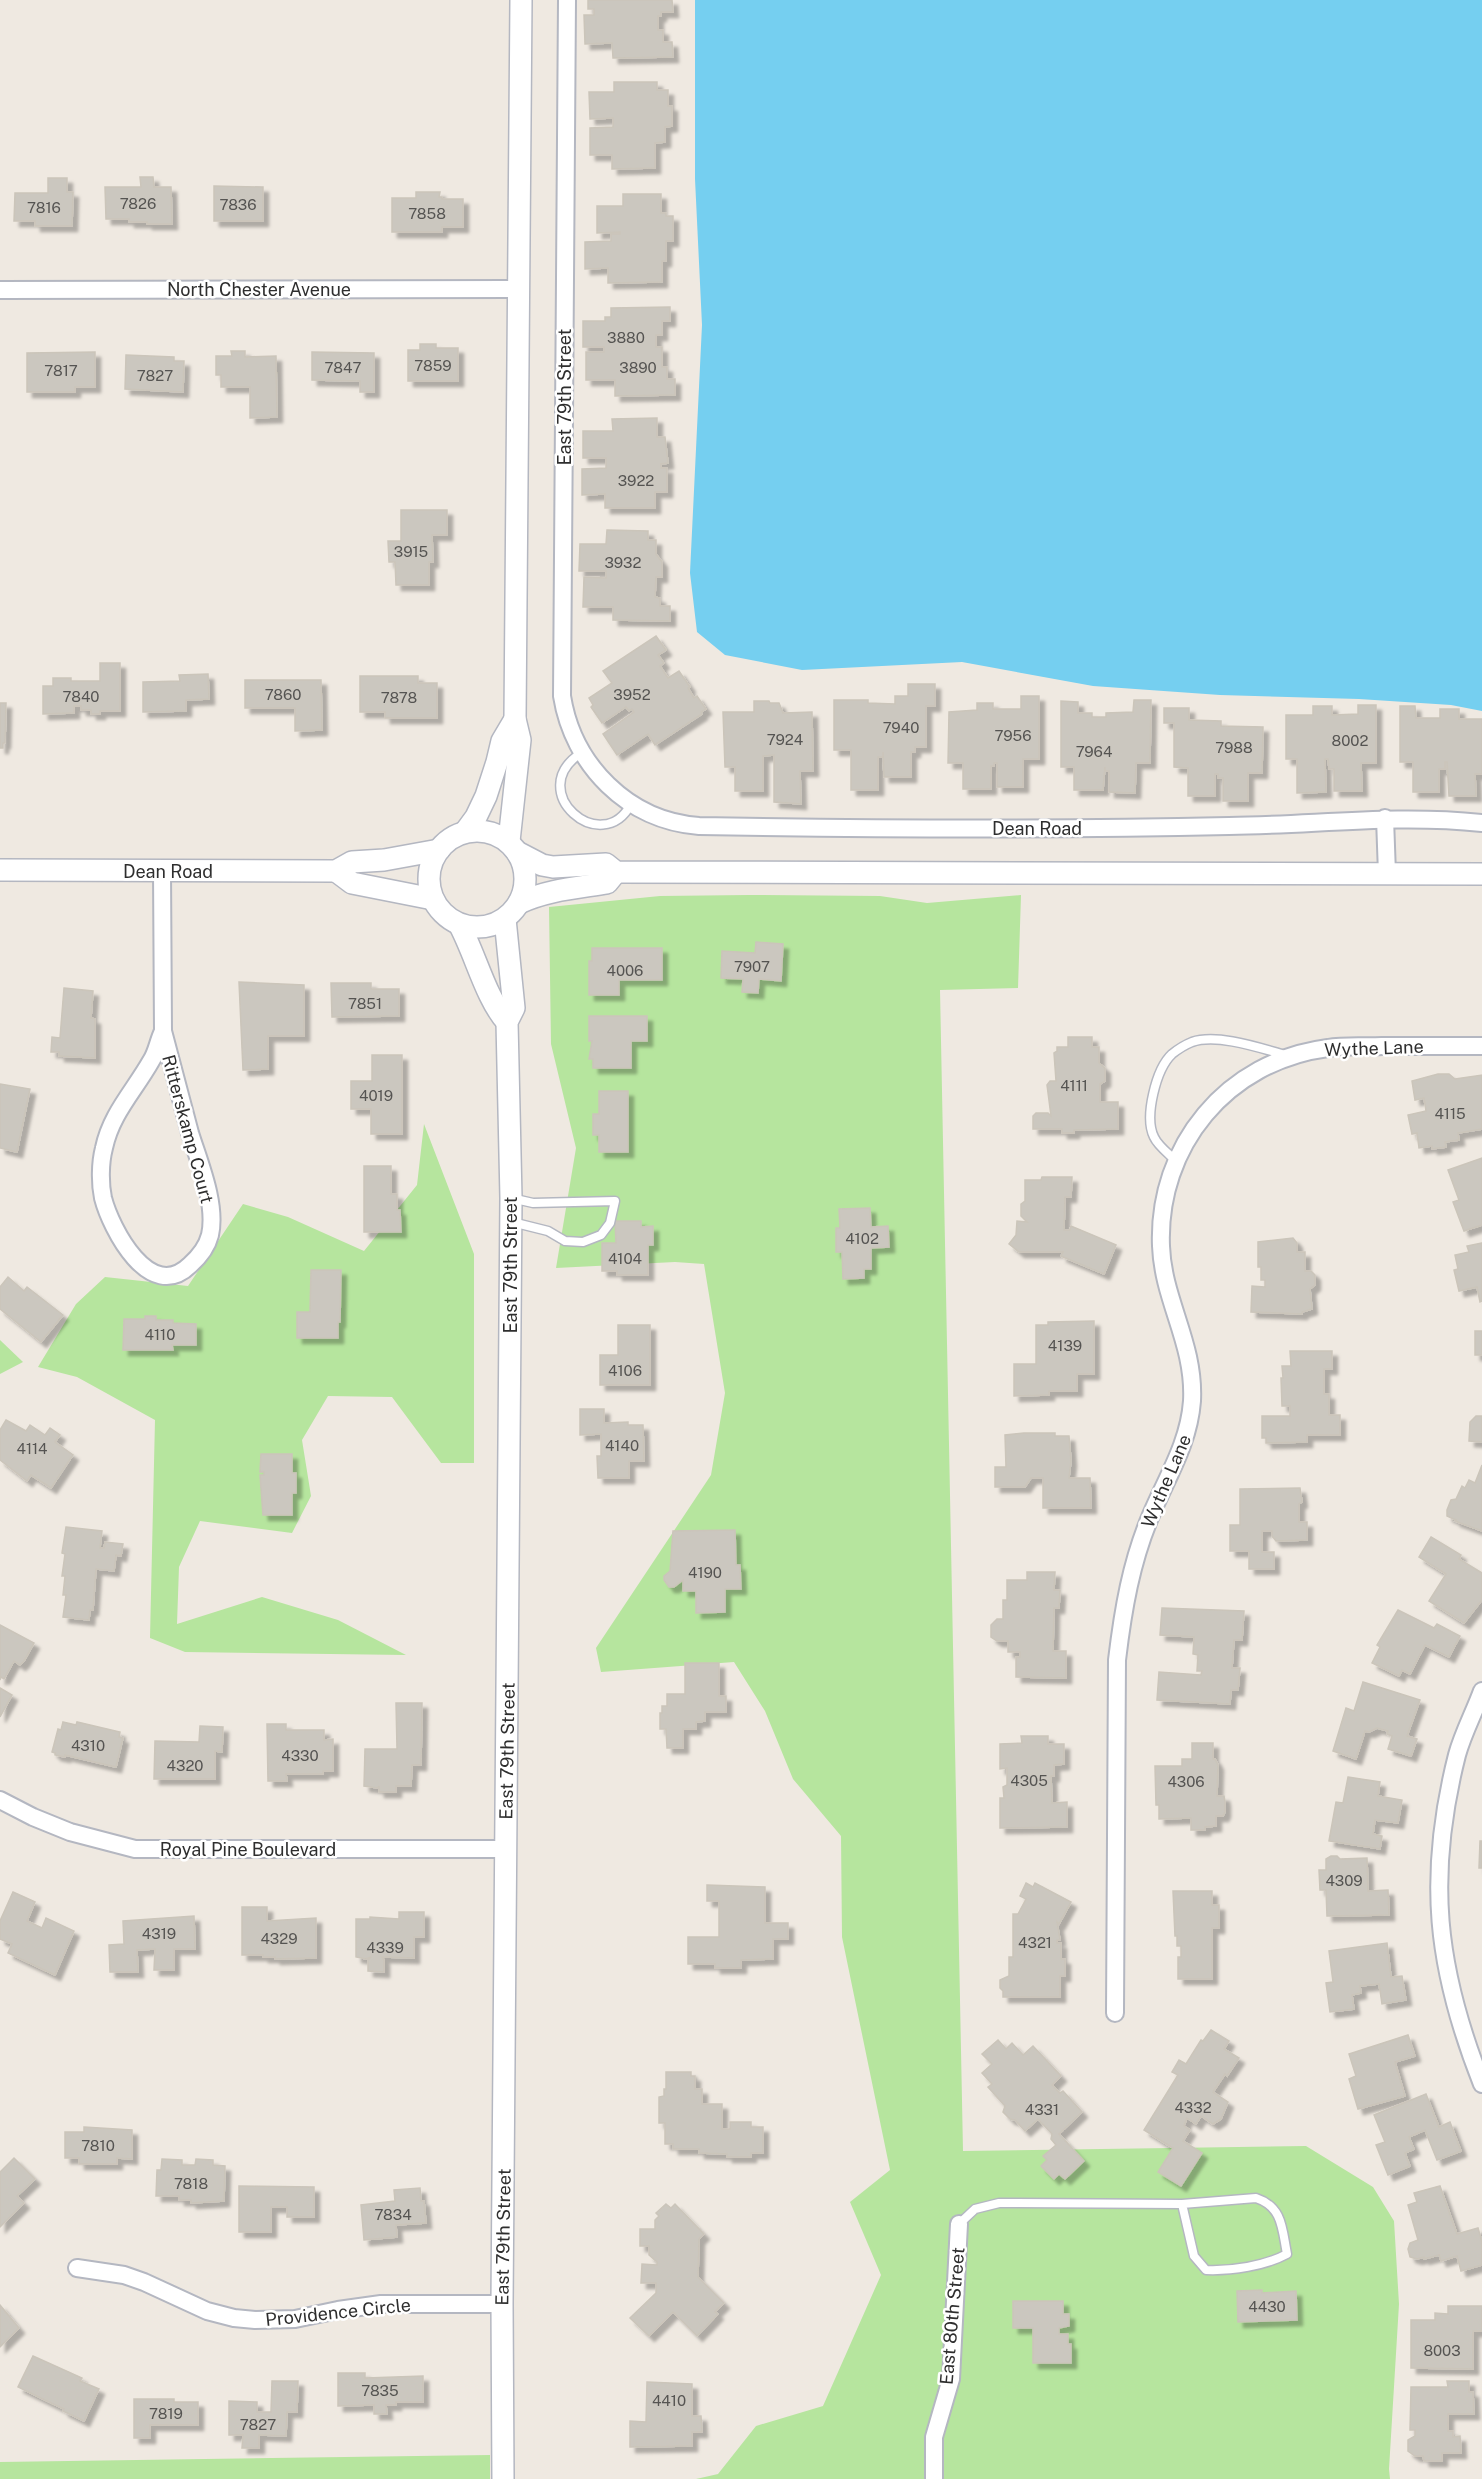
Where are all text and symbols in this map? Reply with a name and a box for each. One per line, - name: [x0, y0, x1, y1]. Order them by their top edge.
- house number: 7826: [120, 195, 156, 212]
- house number: 7836: [219, 196, 257, 213]
- house number: 7816: [27, 199, 61, 216]
- house number: 7858: [408, 205, 446, 222]
- street label: North Chester Avenue: [167, 279, 351, 300]
- street label: East 79th Street: [554, 328, 575, 466]
- house number: 3880: [607, 329, 645, 346]
- house number: 7859: [414, 357, 452, 374]
- house number: 7847: [325, 359, 361, 376]
- house number: 3890: [619, 359, 657, 376]
- house number: 7817: [44, 362, 78, 379]
- house number: 7827: [137, 367, 173, 384]
- house number: 3922: [618, 472, 654, 489]
- house number: 3915: [394, 543, 428, 560]
- house number: 3932: [604, 554, 642, 571]
- house number: 7860: [265, 686, 301, 703]
- house number: 3952: [613, 686, 651, 703]
- house number: 7840: [62, 688, 100, 705]
- house number: 7878: [381, 689, 417, 706]
- house number: 7940: [883, 719, 919, 736]
- house number: 7956: [994, 727, 1032, 744]
- house number: 7924: [767, 731, 803, 748]
- house number: 8002: [1332, 732, 1368, 749]
- house number: 7988: [1215, 739, 1253, 756]
- house number: 7964: [1076, 743, 1112, 760]
- street label: Dean Road: [992, 818, 1082, 839]
- street label: Dean Road: [123, 861, 213, 882]
- house number: 7907: [734, 958, 770, 975]
- house number: 4006: [607, 962, 643, 979]
- house number: 7851: [348, 995, 382, 1012]
- street label: Wythe Lane: [1324, 1036, 1424, 1060]
- street label: Ritterskamp Court: [158, 1052, 218, 1206]
- house number: 4111: [1060, 1077, 1088, 1094]
- house number: 4019: [359, 1087, 393, 1104]
- house number: 4115: [1434, 1105, 1466, 1122]
- street label: East 79th Street: [500, 1196, 521, 1334]
- house number: 4102: [845, 1230, 879, 1247]
- house number: 4104: [608, 1250, 642, 1267]
- house number: 4110: [145, 1326, 175, 1343]
- house number: 4139: [1048, 1337, 1082, 1354]
- house number: 4106: [608, 1362, 642, 1379]
- street label: Wythe Lane: [1137, 1431, 1195, 1531]
- house number: 4140: [605, 1437, 639, 1454]
- house number: 4114: [16, 1440, 48, 1457]
- house number: 4190: [688, 1564, 722, 1581]
- street label: East 79th Street: [495, 1682, 519, 1820]
- house number: 4310: [71, 1737, 105, 1754]
- house number: 4330: [281, 1747, 319, 1764]
- house number: 4320: [167, 1757, 204, 1774]
- house number: 4305: [1010, 1772, 1048, 1789]
- house number: 4306: [1167, 1773, 1205, 1790]
- street label: Royal Pine Boulevard: [160, 1839, 336, 1860]
- house number: 4309: [1325, 1872, 1363, 1889]
- house number: 4319: [142, 1925, 176, 1942]
- house number: 4329: [260, 1930, 298, 1947]
- house number: 4321: [1018, 1934, 1052, 1951]
- house number: 4339: [366, 1939, 404, 1956]
- house number: 4332: [1174, 2099, 1212, 2116]
- house number: 4331: [1025, 2101, 1059, 2118]
- house number: 7810: [81, 2137, 115, 2154]
- street label: East 79th Street: [491, 2168, 515, 2306]
- house number: 7818: [174, 2175, 208, 2192]
- house number: 7834: [374, 2206, 412, 2223]
- street label: East 80th Street: [936, 2246, 968, 2386]
- street label: Providence Circle: [264, 2294, 412, 2330]
- house number: 4430: [1248, 2298, 1286, 2315]
- house number: 8003: [1423, 2342, 1461, 2359]
- house number: 7835: [361, 2382, 399, 2399]
- house number: 4410: [652, 2392, 686, 2409]
- house number: 7819: [149, 2405, 183, 2422]
- house number: 7827: [240, 2416, 276, 2433]

